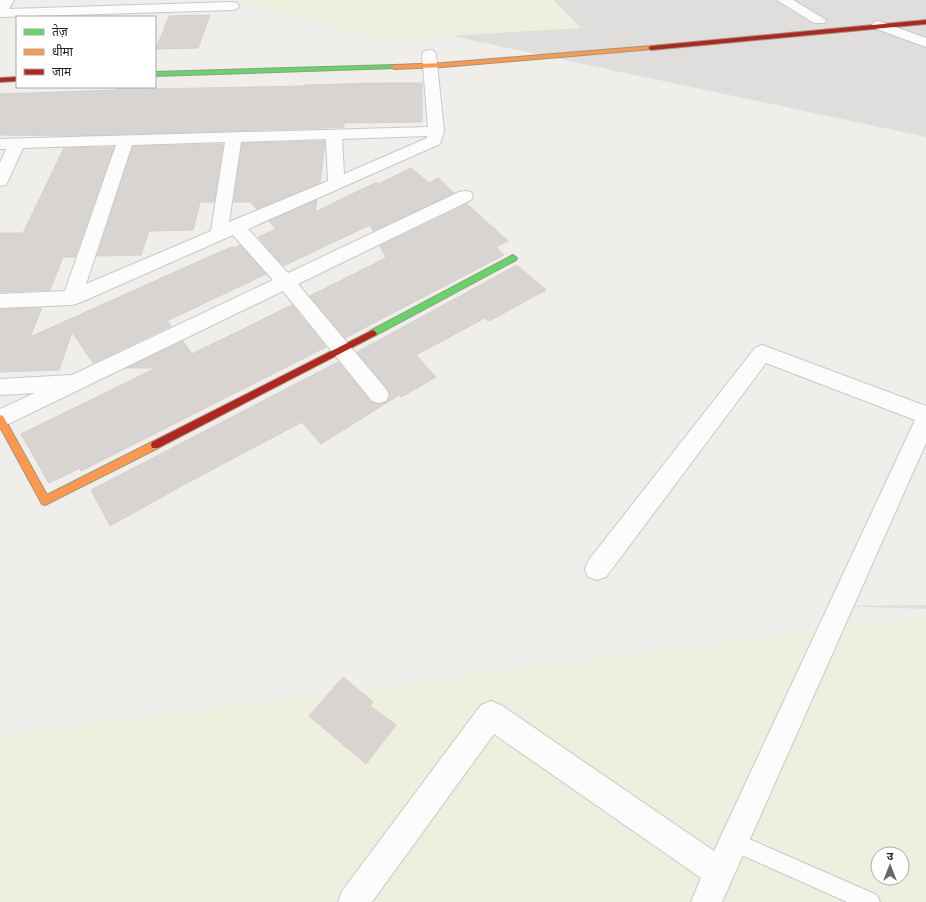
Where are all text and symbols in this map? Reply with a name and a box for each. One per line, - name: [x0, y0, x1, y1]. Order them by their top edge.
- legend: [16, 16, 156, 88]
- text: तेज़: [52, 24, 69, 39]
- text: धीमा: [52, 44, 74, 59]
- text: जाम: [52, 64, 72, 79]
- north arrow: [870, 846, 910, 886]
- text: उ: [887, 849, 894, 862]

